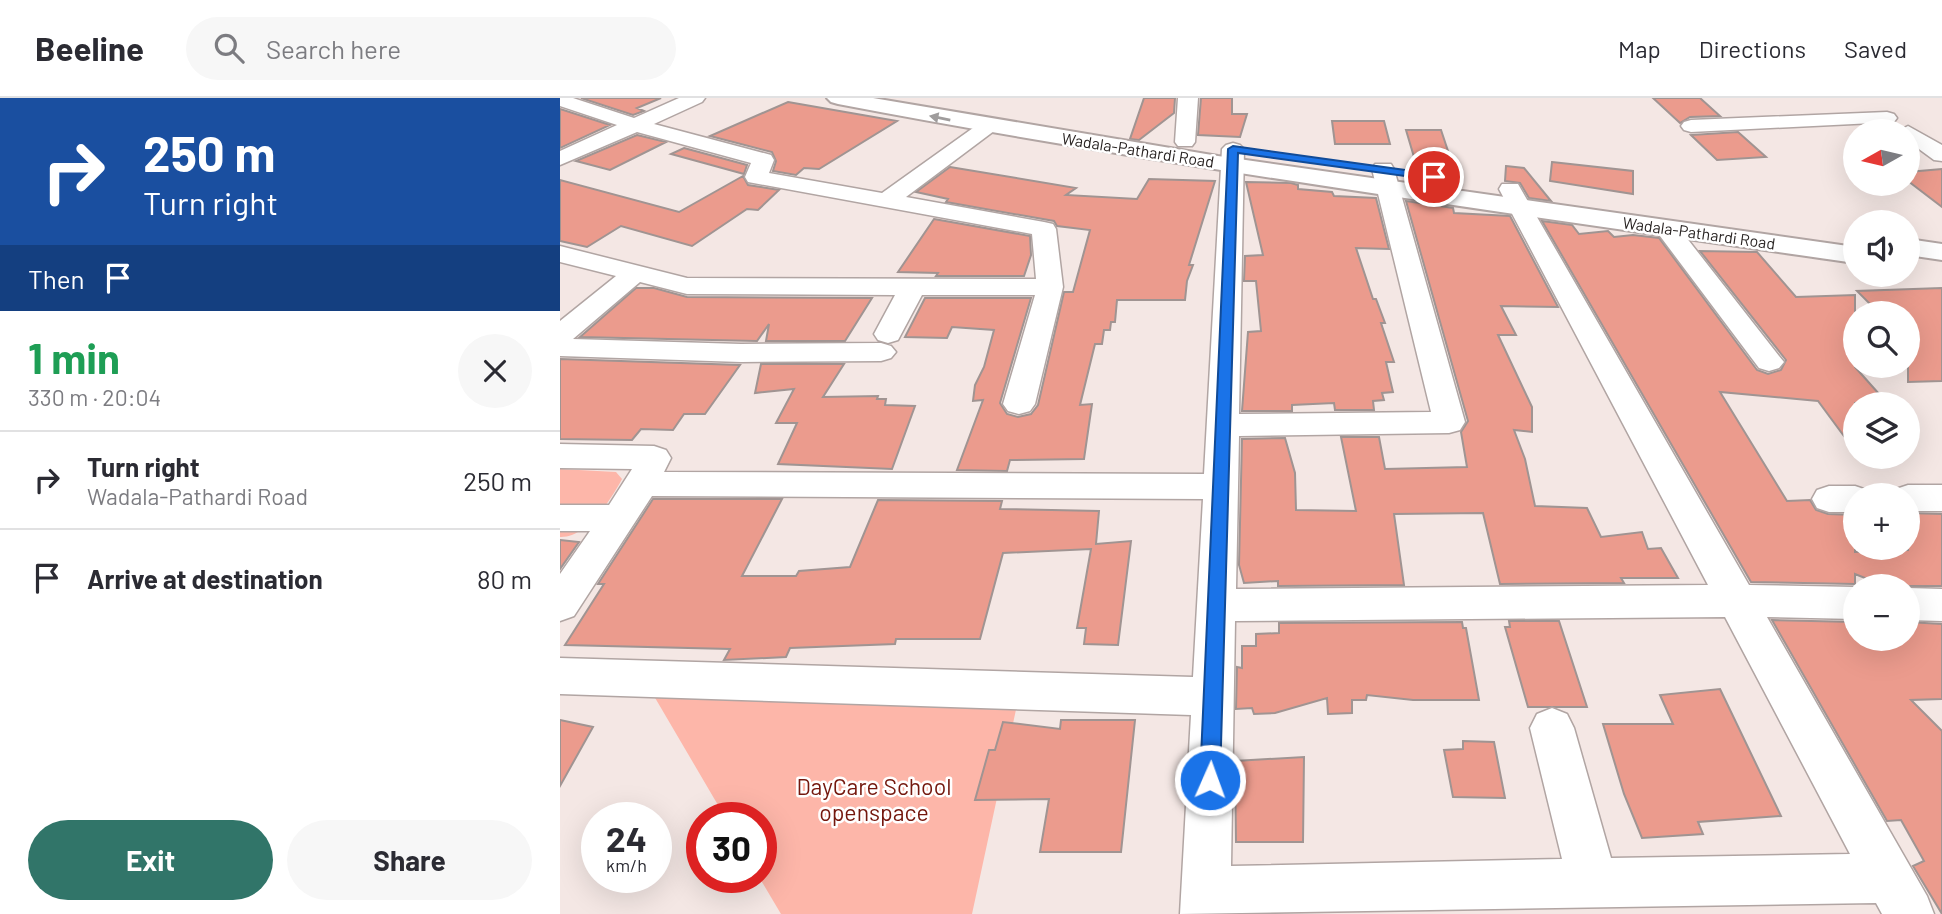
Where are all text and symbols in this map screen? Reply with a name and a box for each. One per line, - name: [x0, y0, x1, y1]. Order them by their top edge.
- search box: [186, 17, 676, 80]
- text: Beeline: [35, 28, 144, 68]
- icon: search: [210, 29, 248, 67]
- text: Search here: [266, 33, 401, 64]
- text: Map: [1618, 34, 1661, 63]
- text: Directions: [1699, 34, 1806, 63]
- text: Saved: [1844, 34, 1907, 63]
- one-way arrow: [929, 112, 951, 123]
- north arrow: [1843, 119, 1920, 196]
- map controls: [1843, 119, 1920, 651]
- text: 250 m: [143, 123, 276, 182]
- icon: right: [28, 126, 119, 217]
- street label: Wadala-Pathardi Road: [1061, 128, 1216, 171]
- pin: [1404, 147, 1464, 207]
- icon: arrive: [1415, 158, 1453, 196]
- text: Turn right: [143, 183, 278, 221]
- button: sound: [1843, 210, 1920, 287]
- street label: Wadala-Pathardi Road: [1622, 212, 1777, 253]
- icon: arrive: [99, 259, 137, 297]
- text: Then: [28, 263, 85, 294]
- button: search: [1843, 301, 1920, 378]
- text: 1 min: [28, 332, 120, 382]
- button: close: [458, 334, 532, 408]
- text: 330 m · 20:04: [28, 383, 161, 411]
- button: layers: [1843, 392, 1920, 469]
- text: Turn right: [87, 451, 200, 482]
- icon: right: [28, 461, 66, 499]
- text: 250 m: [463, 465, 532, 496]
- text: Wadala-Pathardi Road: [87, 482, 308, 510]
- button: +: [1843, 483, 1920, 560]
- icon: arrive: [28, 559, 66, 597]
- text: Arrive at destination: [87, 563, 323, 594]
- text: 80 m: [477, 563, 532, 594]
- button: −: [1843, 574, 1920, 651]
- position arrow: [1173, 743, 1247, 817]
- park label: DayCare School openspace: [797, 772, 951, 826]
- speed limit sign: 30: [686, 802, 777, 893]
- text: 24: [606, 817, 647, 859]
- button: Exit: [28, 820, 273, 900]
- button: Share: [287, 820, 532, 900]
- text: km/h: [606, 854, 647, 876]

